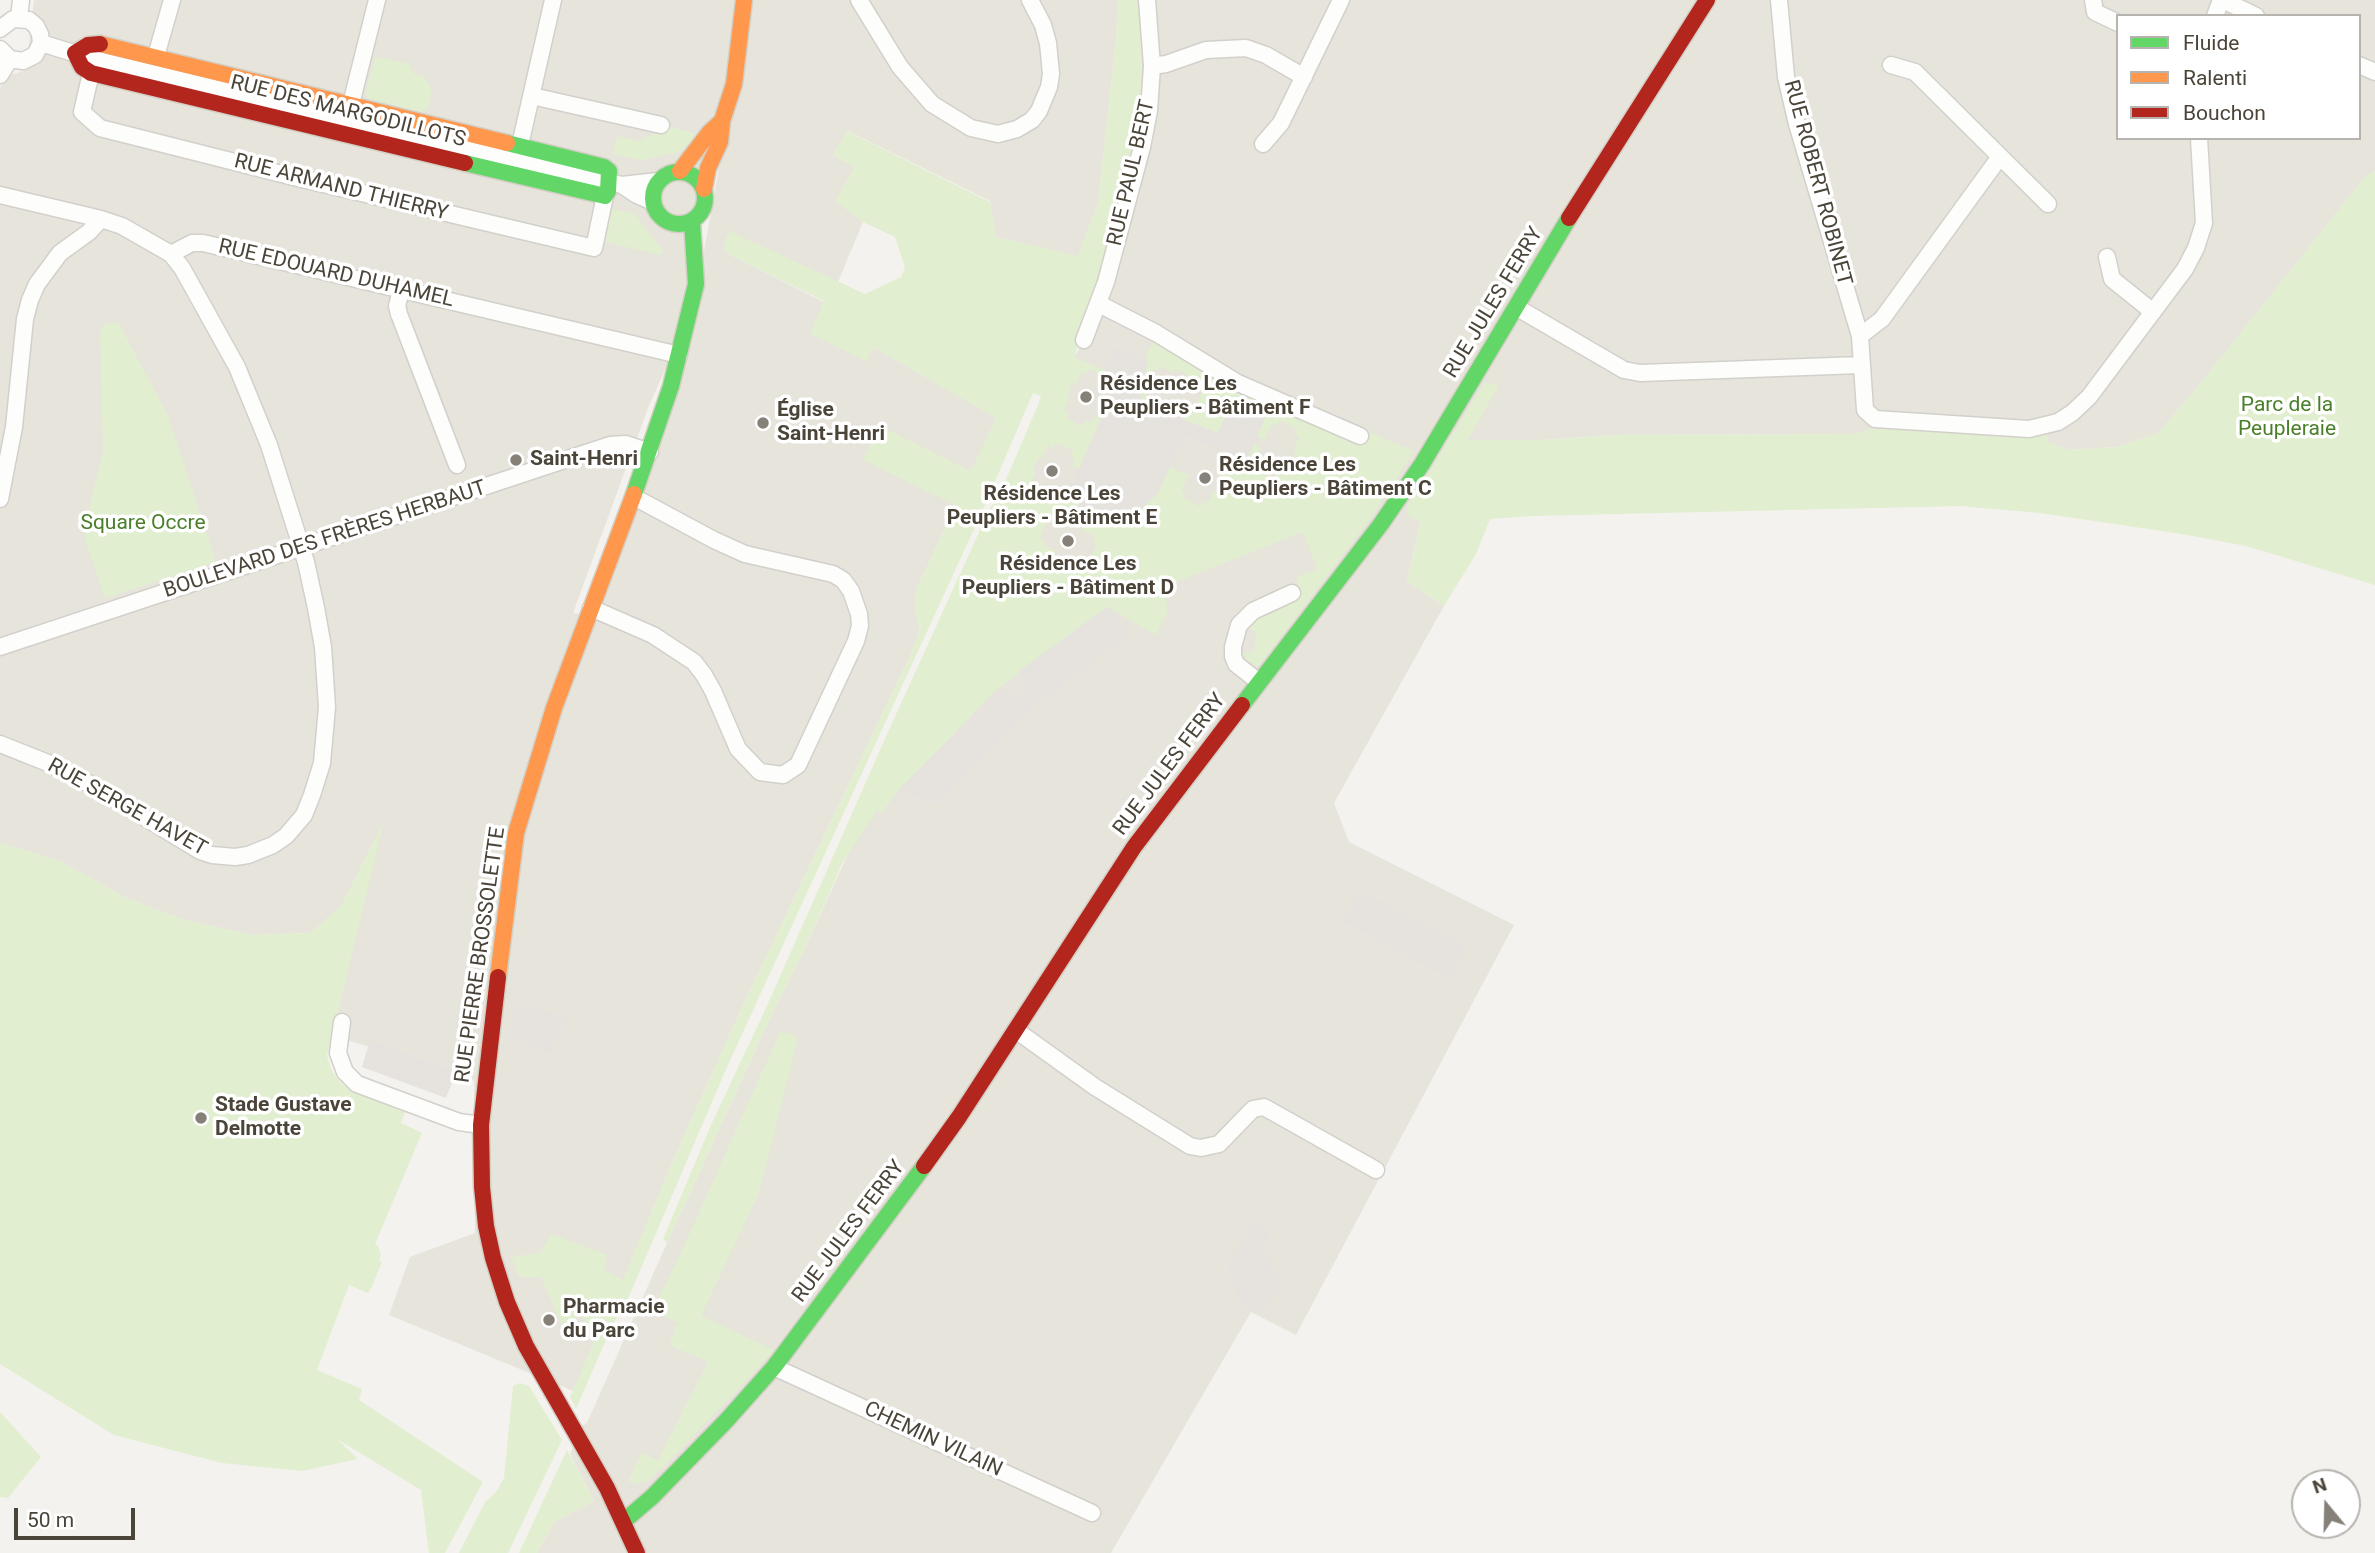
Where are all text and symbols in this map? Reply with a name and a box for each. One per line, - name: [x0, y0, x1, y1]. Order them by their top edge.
- legend: [2116, 14, 2361, 140]
- text: Fluide: [2183, 31, 2239, 55]
- text: Ralenti: [2183, 66, 2247, 90]
- street label: RUE DES MARGODILLOTS: [228, 71, 468, 153]
- street label: RUE ROBERT ROBINET: [1777, 77, 1857, 289]
- street label: RUE PAUL BERT: [1103, 98, 1161, 248]
- text: Bouchon: [2183, 101, 2266, 125]
- street label: RUE ARMAND THIERRY: [231, 149, 451, 227]
- street label: RUE JULES FERRY: [1439, 223, 1549, 383]
- street label: RUE EDOUARD DUHAMEL: [216, 235, 456, 313]
- place label: Résidence Les Peupliers - Bâtiment F: [1100, 372, 1310, 422]
- marker: Résidence Les Peupliers - Bâtiment F: [1078, 389, 1094, 405]
- park label: Parc de la Peupleraie: [2238, 393, 2336, 443]
- place label: Église Saint-Henri: [777, 398, 885, 448]
- marker: Église Saint-Henri: [755, 415, 771, 431]
- place label: Saint-Henri: [530, 447, 638, 473]
- marker: Saint-Henri: [508, 452, 524, 468]
- place label: Résidence Les Peupliers - Bâtiment C: [1219, 453, 1432, 503]
- marker: Résidence Les Peupliers - Bâtiment E: [1044, 463, 1060, 479]
- marker: Résidence Les Peupliers - Bâtiment C: [1197, 470, 1213, 486]
- street label: BOULEVARD DES FRÈRES HERBAUT: [161, 476, 489, 604]
- place label: Résidence Les Peupliers - Bâtiment E: [947, 482, 1157, 532]
- park label: Square Occre: [80, 511, 206, 537]
- marker: Résidence Les Peupliers - Bâtiment D: [1060, 533, 1076, 549]
- place label: Résidence Les Peupliers - Bâtiment D: [962, 552, 1174, 602]
- street label: RUE JULES FERRY: [1108, 689, 1232, 841]
- street label: RUE SERGE HAVET: [43, 754, 211, 862]
- street label: RUE PIERRE BROSSOLETTE: [451, 825, 511, 1085]
- place label: Stade Gustave Delmotte: [215, 1093, 352, 1143]
- marker: Stade Gustave Delmotte: [193, 1110, 209, 1126]
- street label: RUE JULES FERRY: [787, 1156, 911, 1308]
- place label: Pharmacie du Parc: [563, 1295, 664, 1345]
- marker: Pharmacie du Parc: [541, 1312, 557, 1328]
- street label: CHEMIN VILAIN: [860, 1397, 1006, 1483]
- north arrow: [2291, 1469, 2361, 1539]
- text: N: [2310, 1473, 2330, 1499]
- scale bar: [18, 1494, 138, 1538]
- text: 50 m: [27, 1508, 74, 1532]

